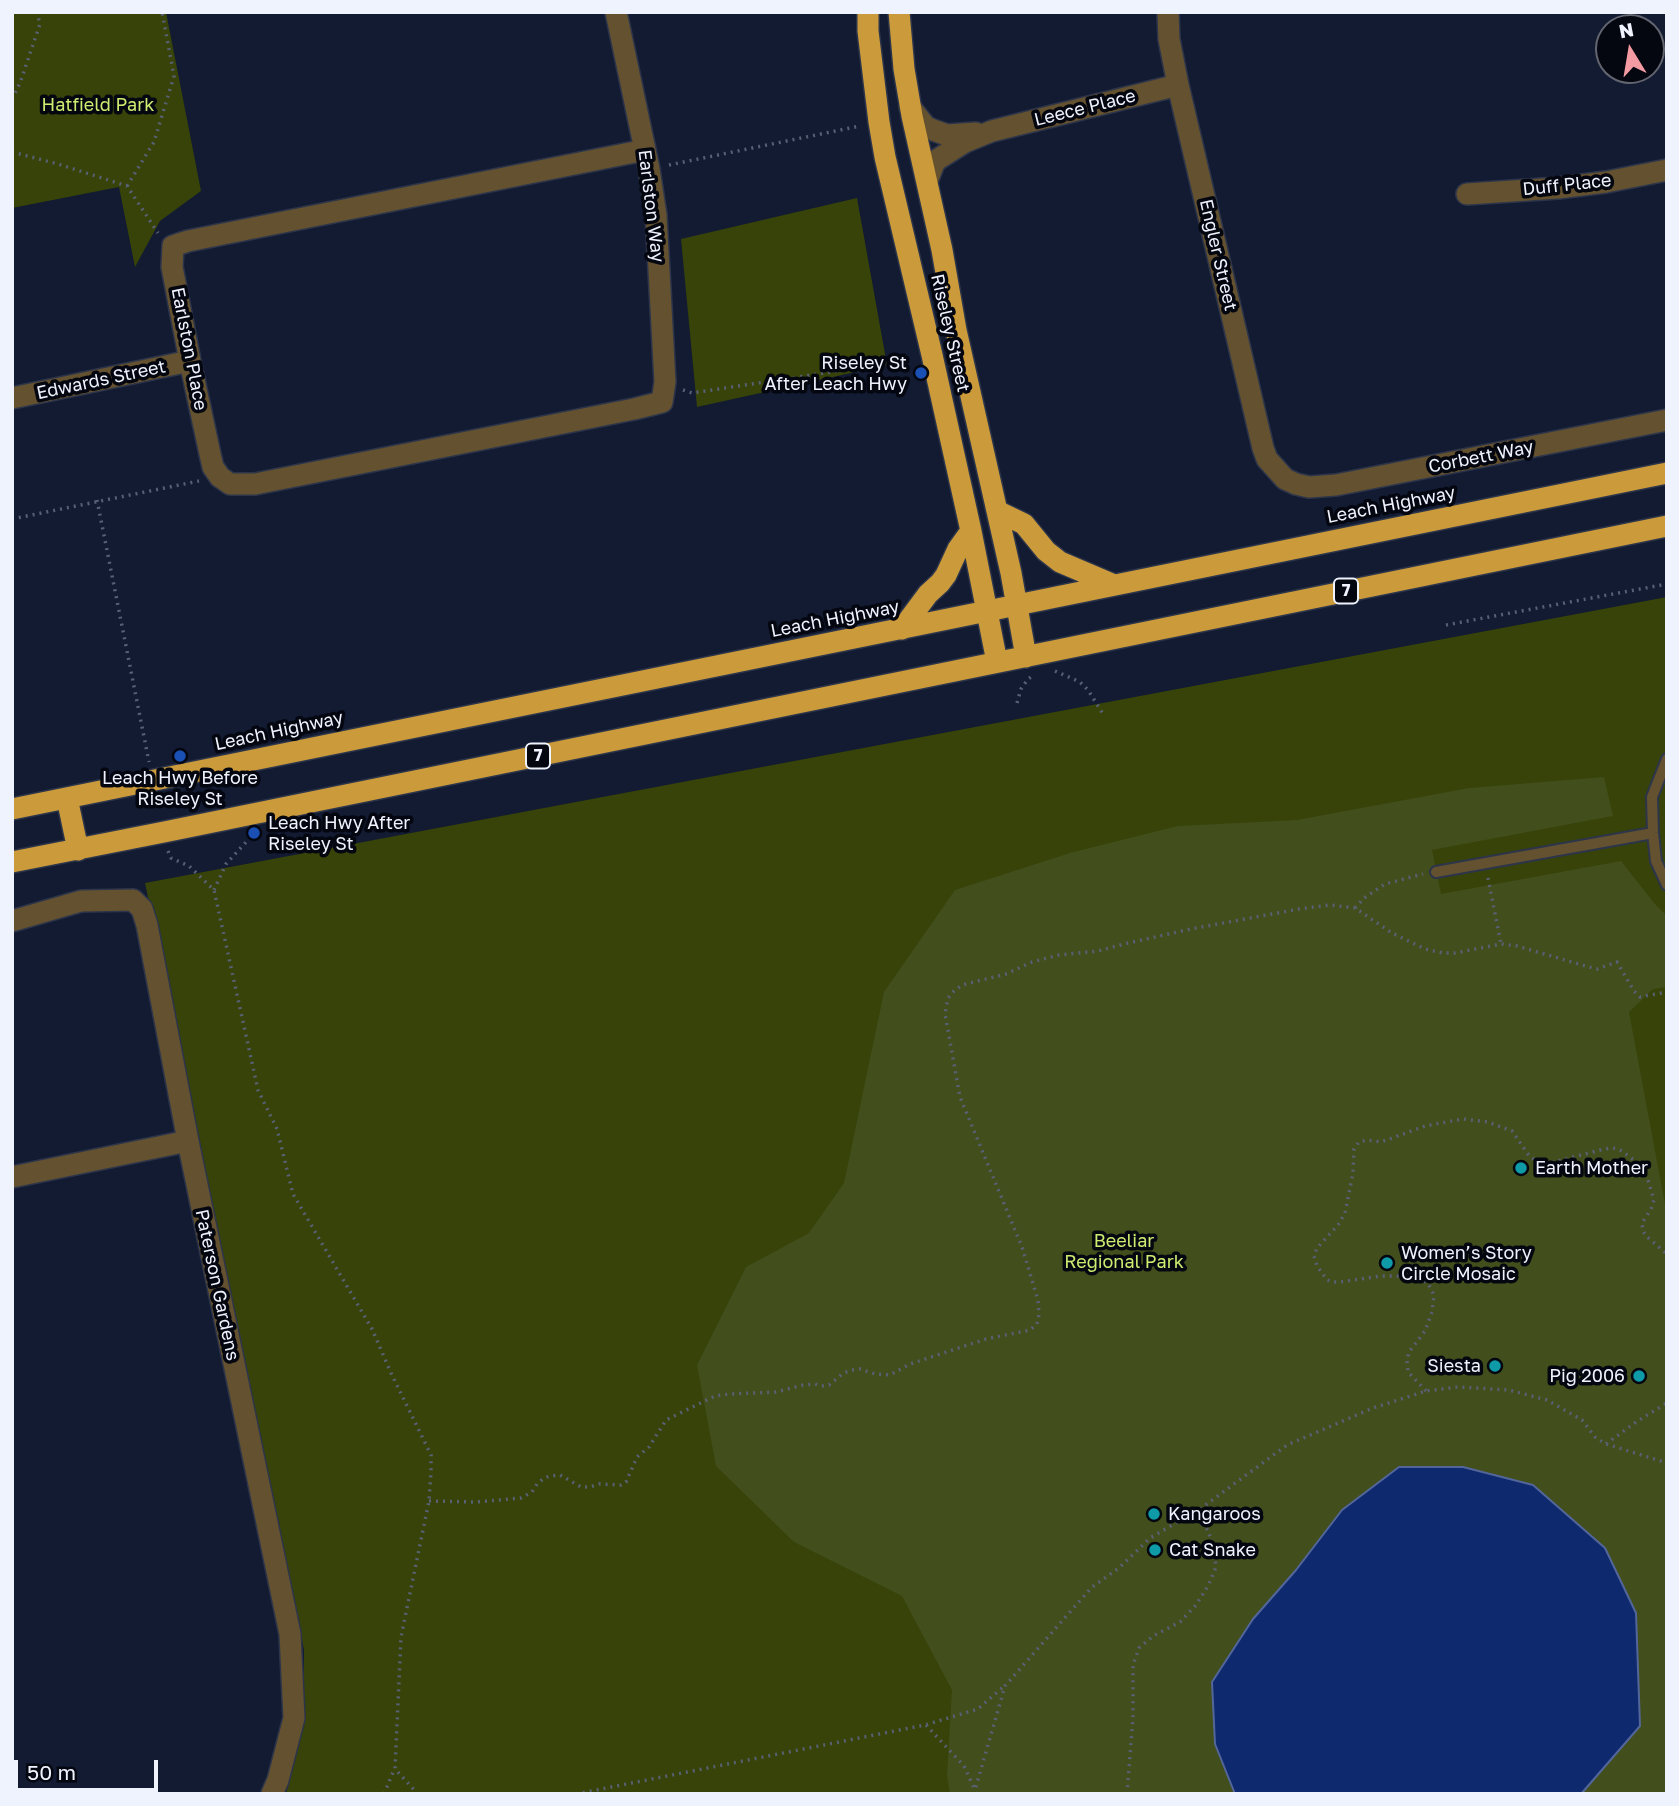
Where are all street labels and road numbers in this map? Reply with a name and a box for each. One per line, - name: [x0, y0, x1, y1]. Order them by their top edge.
- street label: Leece Place: [1032, 85, 1138, 131]
- street label: Earlston Way: [633, 148, 669, 264]
- street label: Duff Place: [1521, 170, 1613, 200]
- street label: Engler Street: [1195, 197, 1241, 313]
- street label: Riseley Street: [926, 272, 974, 394]
- street label: Earlston Place: [166, 286, 212, 412]
- street label: Edwards Street: [34, 356, 168, 404]
- street label: Corbett Way: [1427, 436, 1535, 478]
- street label: Leach Highway: [1325, 482, 1457, 528]
- road number: 7: [1334, 578, 1358, 604]
- street label: Leach Highway: [769, 596, 901, 642]
- street label: Leach Highway: [213, 707, 345, 755]
- road number: 7: [526, 744, 550, 768]
- street label: Paterson Gardens: [190, 1207, 244, 1363]

